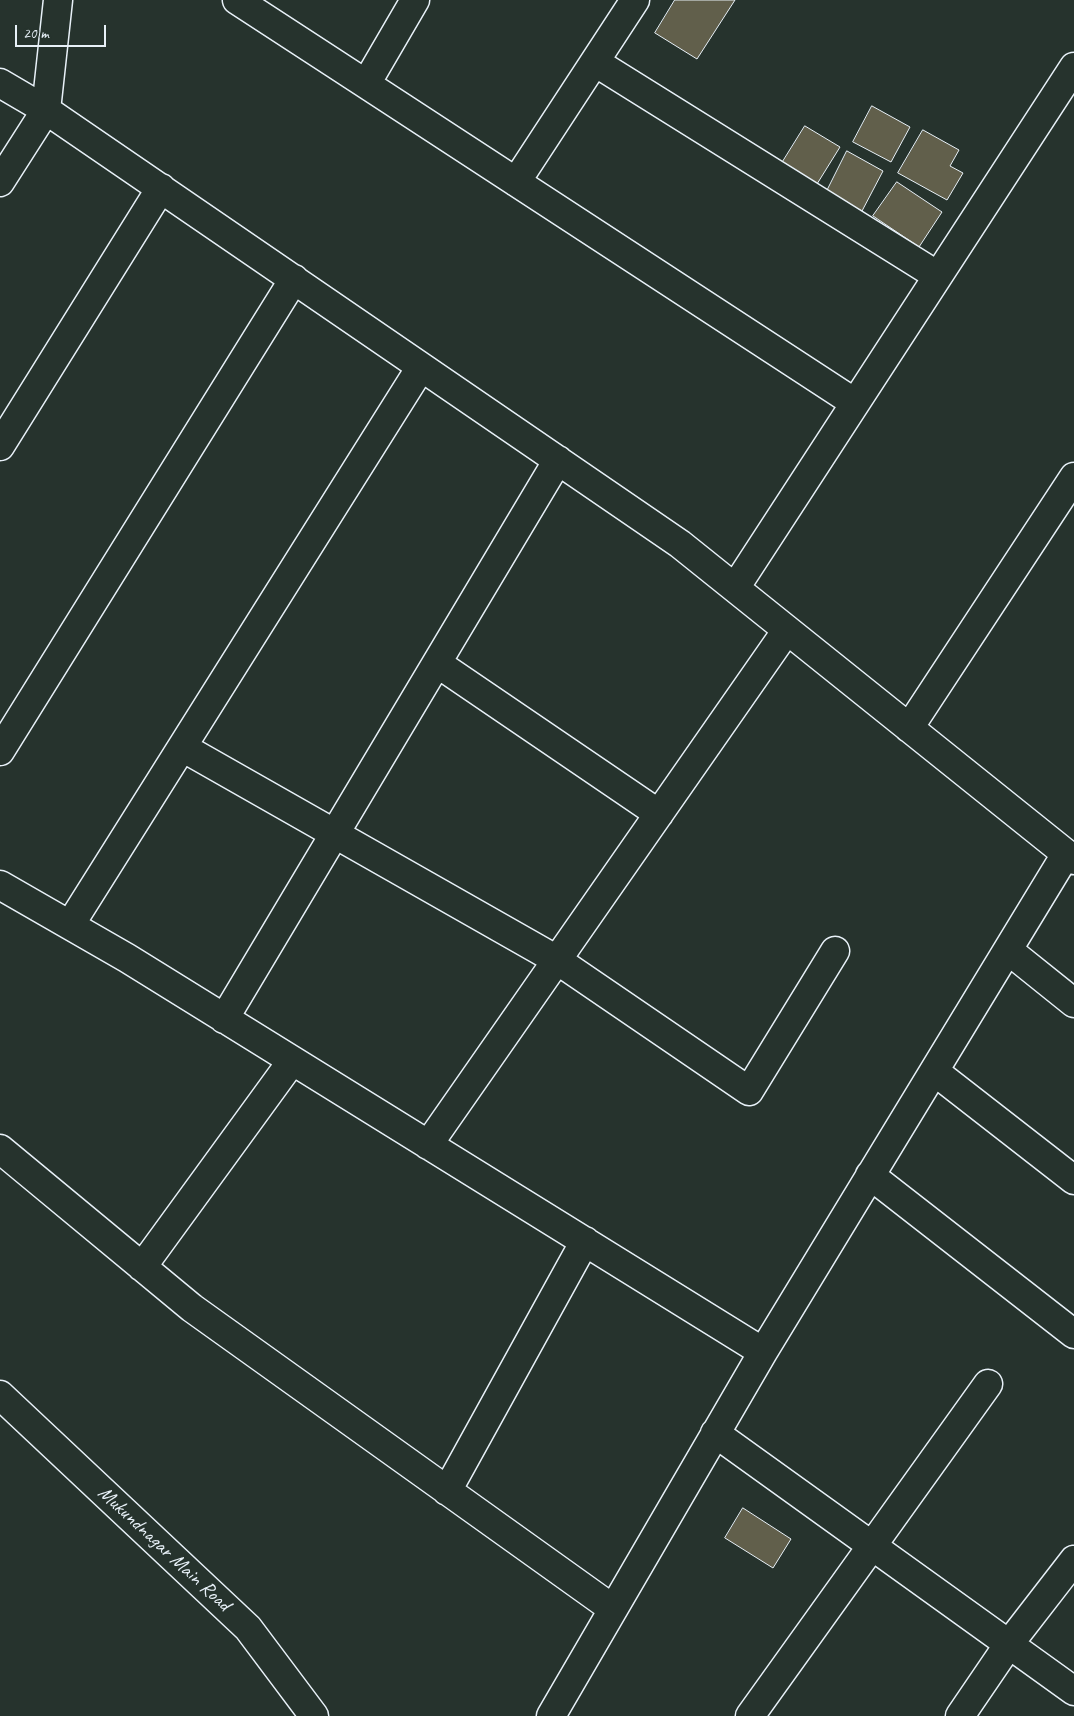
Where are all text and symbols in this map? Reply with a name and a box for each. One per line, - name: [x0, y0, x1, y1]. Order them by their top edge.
- scale bar: [18, 15, 109, 47]
- text: 20 m: [23, 24, 49, 43]
- street label: Mukundnagar Main Road: [93, 1481, 235, 1617]

